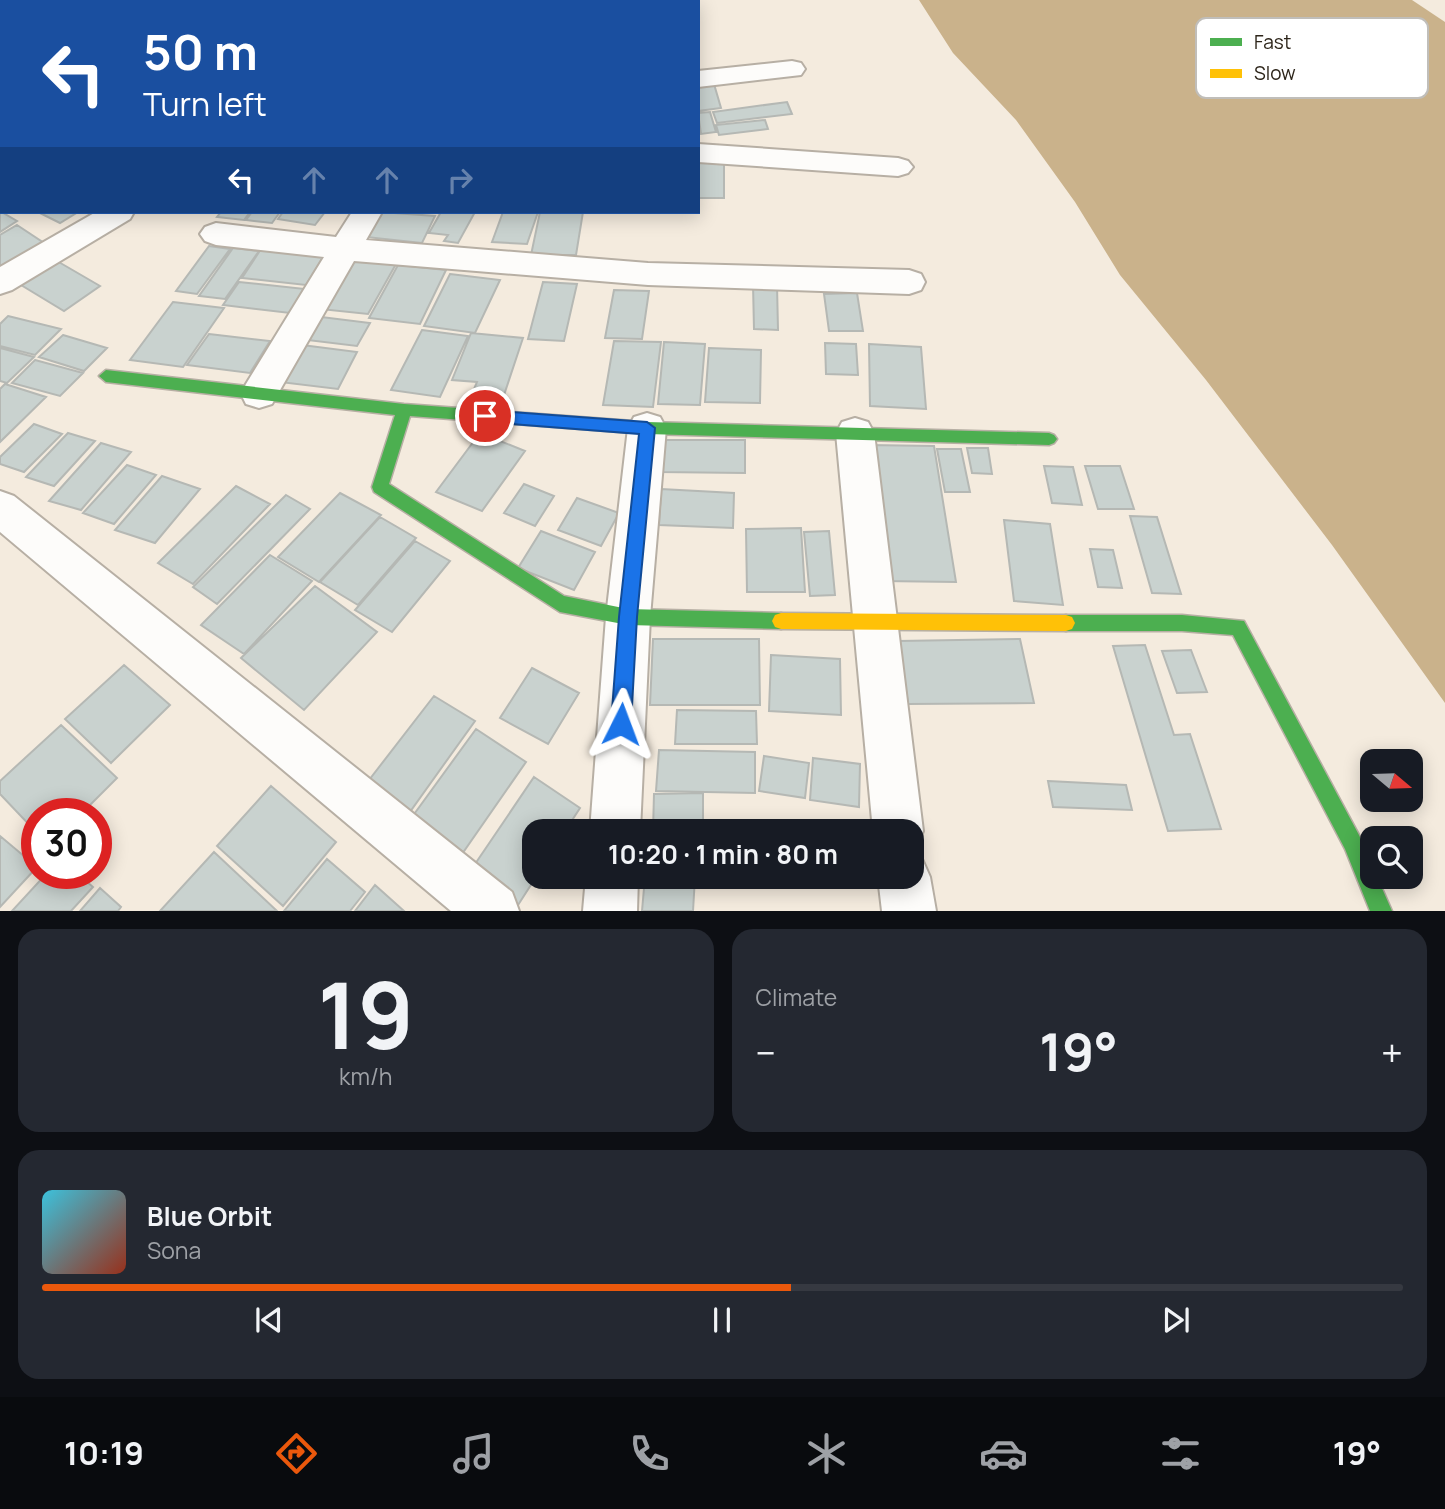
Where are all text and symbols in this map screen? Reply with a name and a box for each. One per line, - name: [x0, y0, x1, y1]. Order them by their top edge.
- text: 50 m: [143, 18, 258, 85]
- legend: [1196, 18, 1428, 98]
- icon: left: [28, 28, 119, 119]
- text: Fast: [1254, 29, 1291, 55]
- text: Slow: [1254, 60, 1296, 86]
- text: Turn left: [143, 82, 267, 126]
- icon: left: [222, 161, 260, 199]
- icon: ahead: [295, 161, 333, 199]
- icon: ahead: [368, 161, 406, 199]
- icon: right: [441, 161, 479, 199]
- pin: [455, 386, 515, 446]
- icon: arrive: [466, 397, 504, 435]
- position arrow: [584, 687, 658, 761]
- north arrow: [1360, 749, 1423, 812]
- map controls: [1360, 749, 1423, 889]
- speed limit sign: 30: [21, 798, 112, 889]
- button: search: [1360, 826, 1423, 889]
- text: 10:20 · 1 min · 80 m: [608, 836, 838, 872]
- text: 19: [318, 952, 414, 1076]
- text: Climate: [756, 981, 837, 1013]
- text: 19°: [1039, 1016, 1118, 1087]
- text: −: [756, 1026, 776, 1078]
- text: +: [1381, 1026, 1403, 1078]
- text: km/h: [339, 1060, 393, 1092]
- text: Blue Orbit: [147, 1198, 272, 1234]
- text: Sona: [147, 1234, 201, 1266]
- icon: previous: [250, 1301, 288, 1339]
- icon: pause: [703, 1301, 741, 1339]
- icon: next: [1157, 1301, 1195, 1339]
- icon: directions: [272, 1429, 321, 1478]
- icon: music: [449, 1429, 498, 1478]
- icon: phone: [625, 1429, 674, 1478]
- icon: climate: [802, 1429, 851, 1478]
- icon: car: [979, 1429, 1028, 1478]
- icon: filters: [1156, 1429, 1205, 1478]
- text: 10:19: [64, 1431, 144, 1475]
- text: 19°: [1333, 1431, 1381, 1475]

